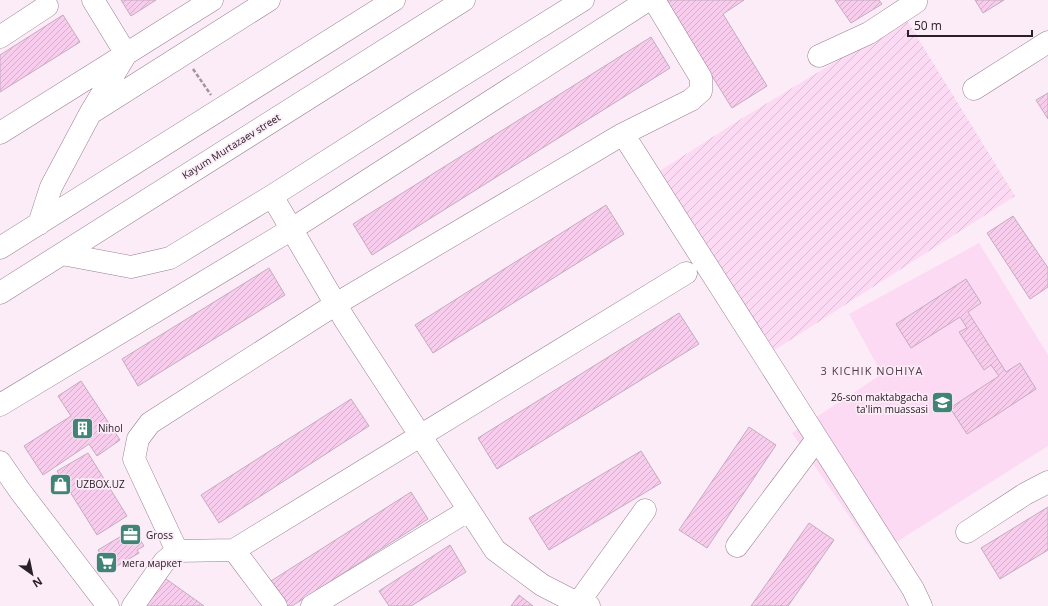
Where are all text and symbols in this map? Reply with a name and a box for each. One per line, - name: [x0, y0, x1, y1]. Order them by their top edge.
- scale bar: [908, 12, 1032, 38]
- text: 50 m: [914, 17, 942, 34]
- street label: Kayum Murtazaev street: [179, 110, 283, 182]
- district label: 3 KICHIK NOHIYA: [821, 363, 923, 378]
- place label: 26-son maktabgacha ta'lim muassasi: [831, 390, 928, 416]
- school or university icon: 26-son maktabgacha ta'lim muassasi: [930, 390, 956, 416]
- building icon: Nihol: [69, 415, 95, 441]
- place label: Nihol: [98, 421, 123, 435]
- shop icon: UZBOX.UZ: [48, 471, 74, 497]
- place label: UZBOX.UZ: [76, 477, 125, 491]
- office icon: Gross: [117, 522, 143, 548]
- place label: Gross: [146, 528, 173, 542]
- supermarket icon: мега маркет: [93, 550, 119, 576]
- north arrow: [12, 554, 52, 594]
- place label: мега маркет: [122, 556, 182, 570]
- text: N: [30, 574, 46, 592]

